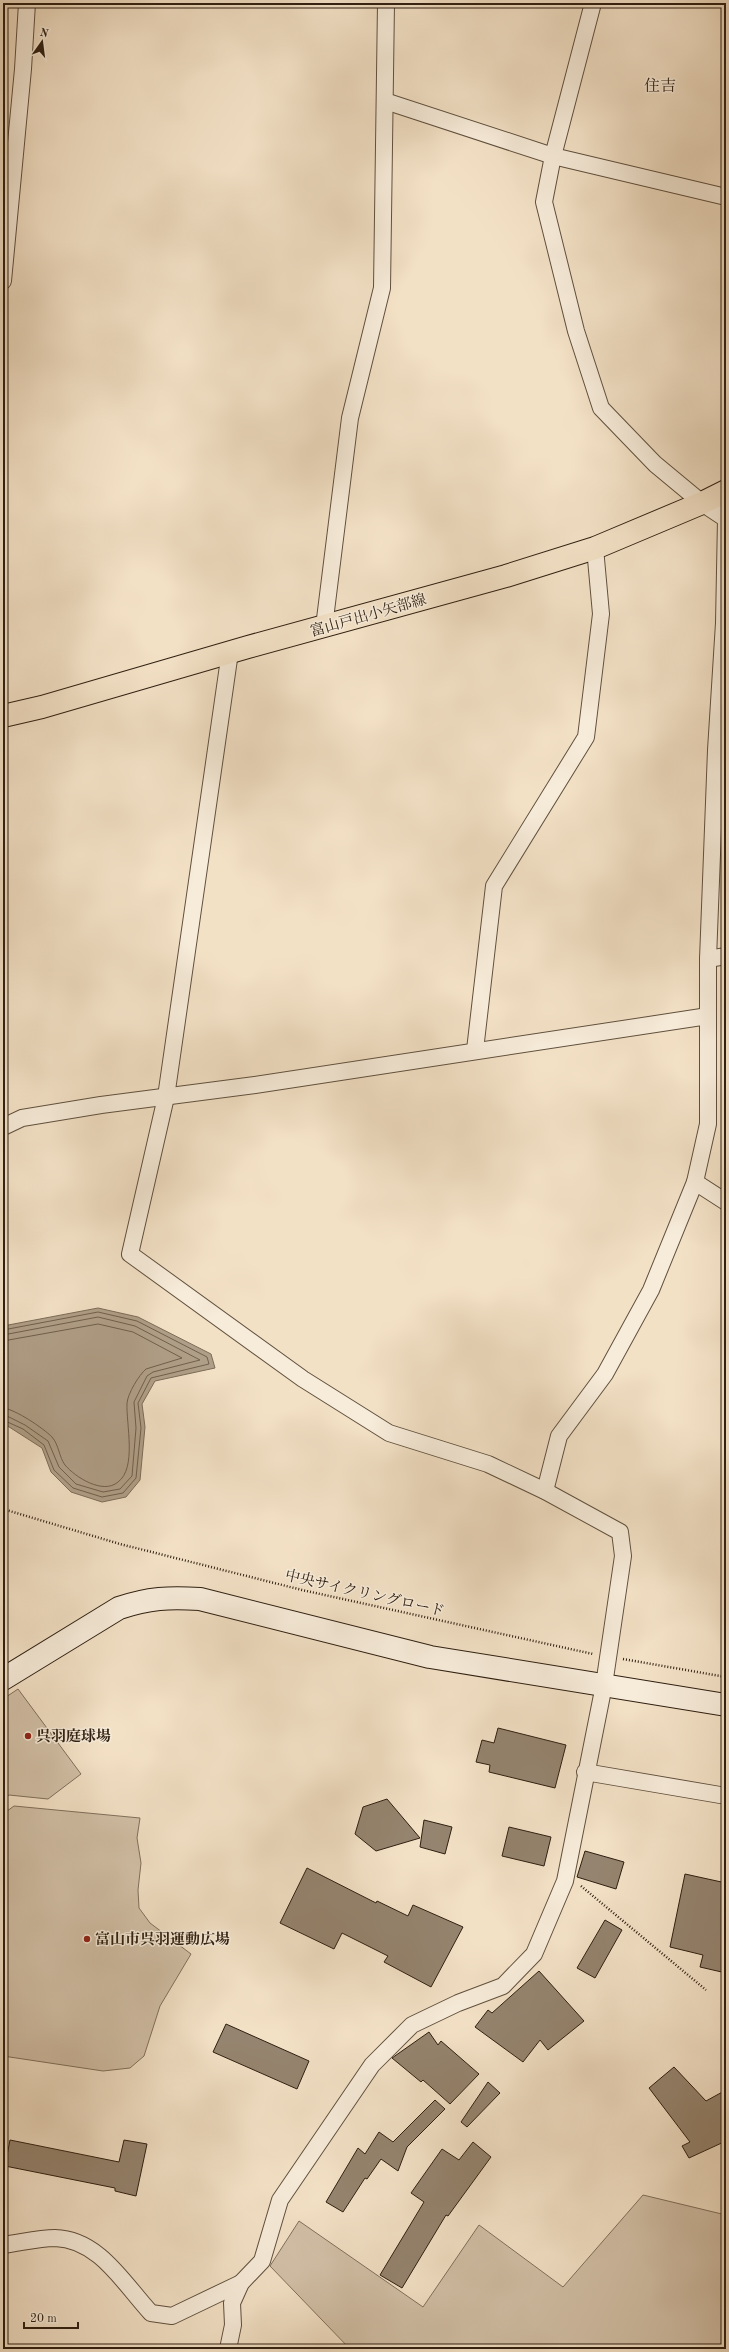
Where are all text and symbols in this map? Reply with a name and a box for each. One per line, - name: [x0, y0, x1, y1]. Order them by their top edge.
- north arrow: [22, 22, 62, 62]
- text: N: [39, 27, 50, 40]
- district label: 住吉: [644, 77, 676, 95]
- street label: 富山戸出小矢部線: [308, 591, 428, 640]
- street label: 中央サイクリングロード: [283, 1567, 446, 1620]
- place label: 呉羽庭球場: [36, 1728, 111, 1745]
- marker: 呉羽庭球場: [23, 1731, 33, 1741]
- place label: 富山市呉羽運動広場: [95, 1931, 230, 1948]
- marker: 富山市呉羽運動広場: [82, 1934, 92, 1944]
- scale bar: [24, 2304, 78, 2330]
- text: 20 m: [30, 2313, 57, 2325]

